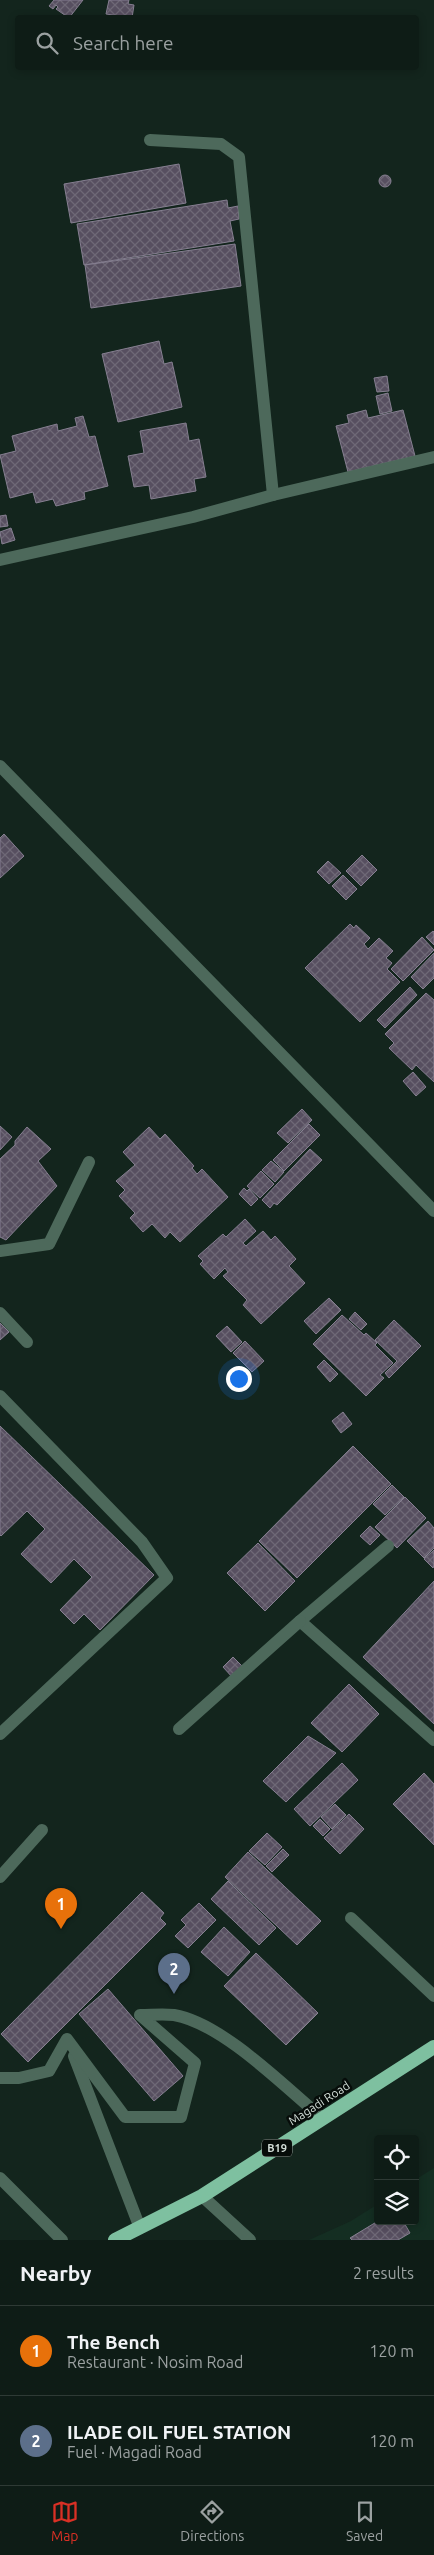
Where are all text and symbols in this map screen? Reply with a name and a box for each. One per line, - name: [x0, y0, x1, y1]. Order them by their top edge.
- search box: [15, 15, 419, 70]
- icon: search: [33, 29, 61, 57]
- text: Search here: [73, 32, 173, 54]
- your location: [226, 1366, 252, 1392]
- pin: 1: [45, 1888, 77, 1929]
- pin: 2: [158, 1953, 190, 1994]
- street label: Magadi Road: [286, 2078, 352, 2128]
- map controls: [374, 2135, 419, 2225]
- button: locate: [374, 2135, 419, 2180]
- road number: B19: [262, 2140, 292, 2156]
- button: layers: [374, 2180, 419, 2225]
- text: Nearby: [20, 2261, 91, 2285]
- text: 2 results: [353, 2264, 414, 2282]
- text: The Bench: [67, 2331, 160, 2353]
- text: 1: [31, 2342, 41, 2360]
- text: 120 m: [369, 2342, 414, 2360]
- text: Restaurant · Nosim Road: [67, 2353, 243, 2371]
- text: ILADE OIL FUEL STATION: [67, 2421, 291, 2443]
- text: 2: [31, 2432, 41, 2450]
- text: 120 m: [369, 2432, 414, 2450]
- text: Fuel · Magadi Road: [67, 2443, 202, 2461]
- tab: Map: [51, 2498, 79, 2544]
- tab: Directions: [180, 2498, 244, 2544]
- tab: Saved: [346, 2498, 383, 2544]

